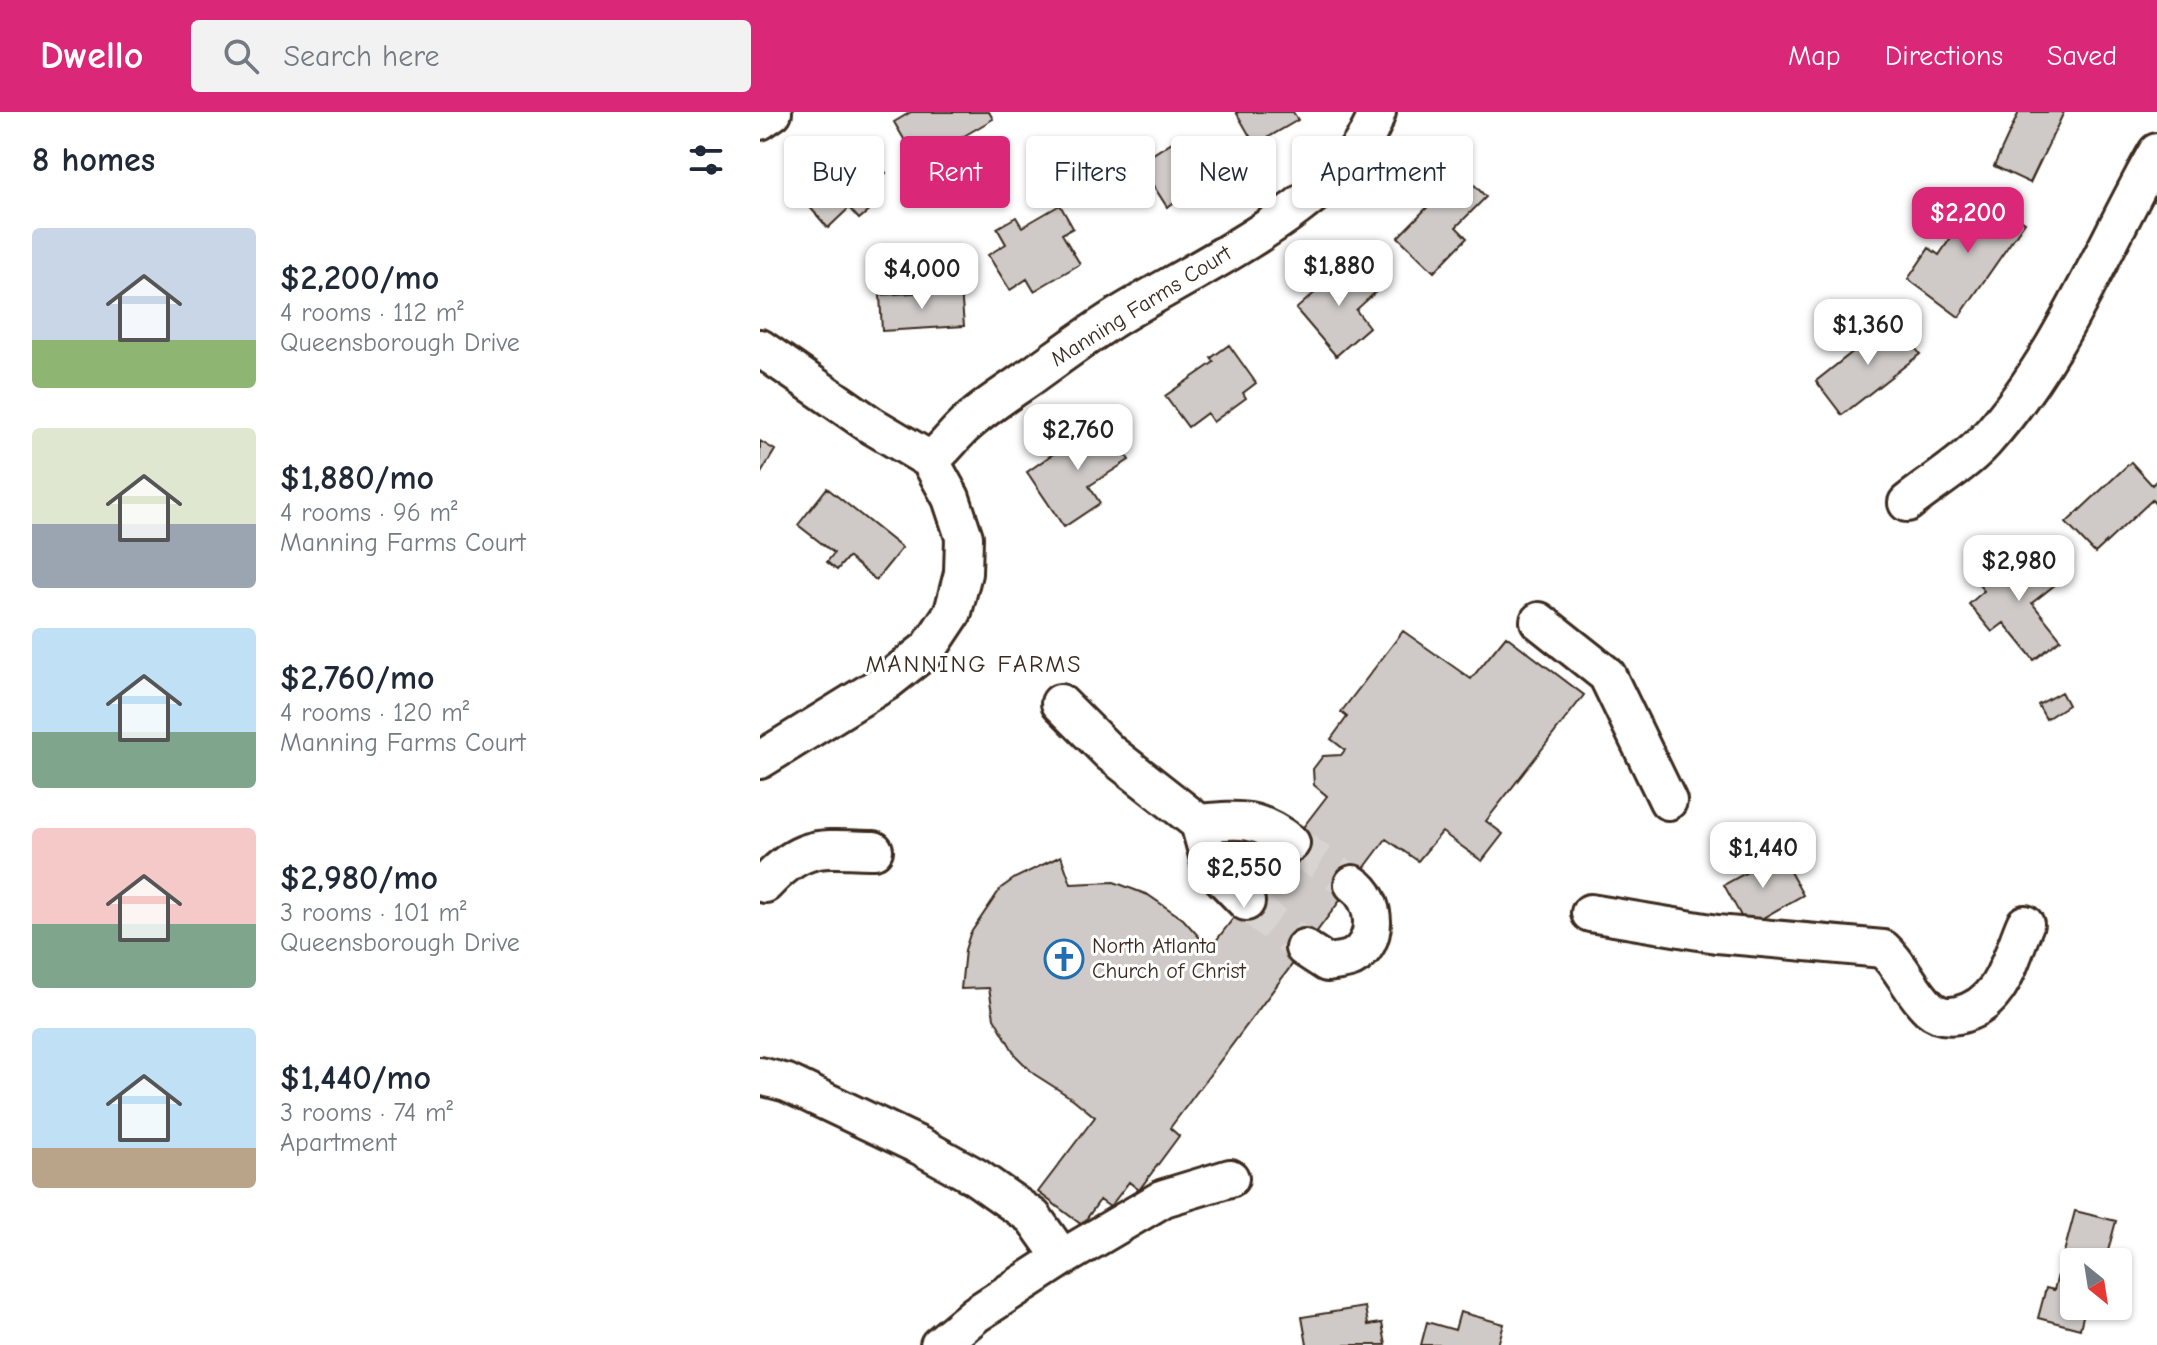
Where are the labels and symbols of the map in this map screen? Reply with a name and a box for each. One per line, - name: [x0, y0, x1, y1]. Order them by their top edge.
- pin: $2,200: [1903, 187, 2033, 255]
- street label: Manning Farms Court: [1046, 240, 1237, 372]
- pin: $1,880: [1274, 240, 1404, 308]
- pin: $4,000: [857, 243, 987, 311]
- pin: $1,360: [1803, 299, 1933, 367]
- pin: $2,760: [1013, 404, 1143, 472]
- pin: $2,980: [1954, 535, 2084, 603]
- district label: MANNING FARMS: [865, 650, 1083, 678]
- pin: $1,440: [1698, 822, 1828, 890]
- pin: $2,550: [1179, 842, 1309, 910]
- place label: North Atlanta Church of Christ: [1092, 933, 1247, 984]
- church icon: North Atlanta Church of Christ: [1043, 938, 1085, 980]
- north arrow: [2060, 1248, 2132, 1320]

